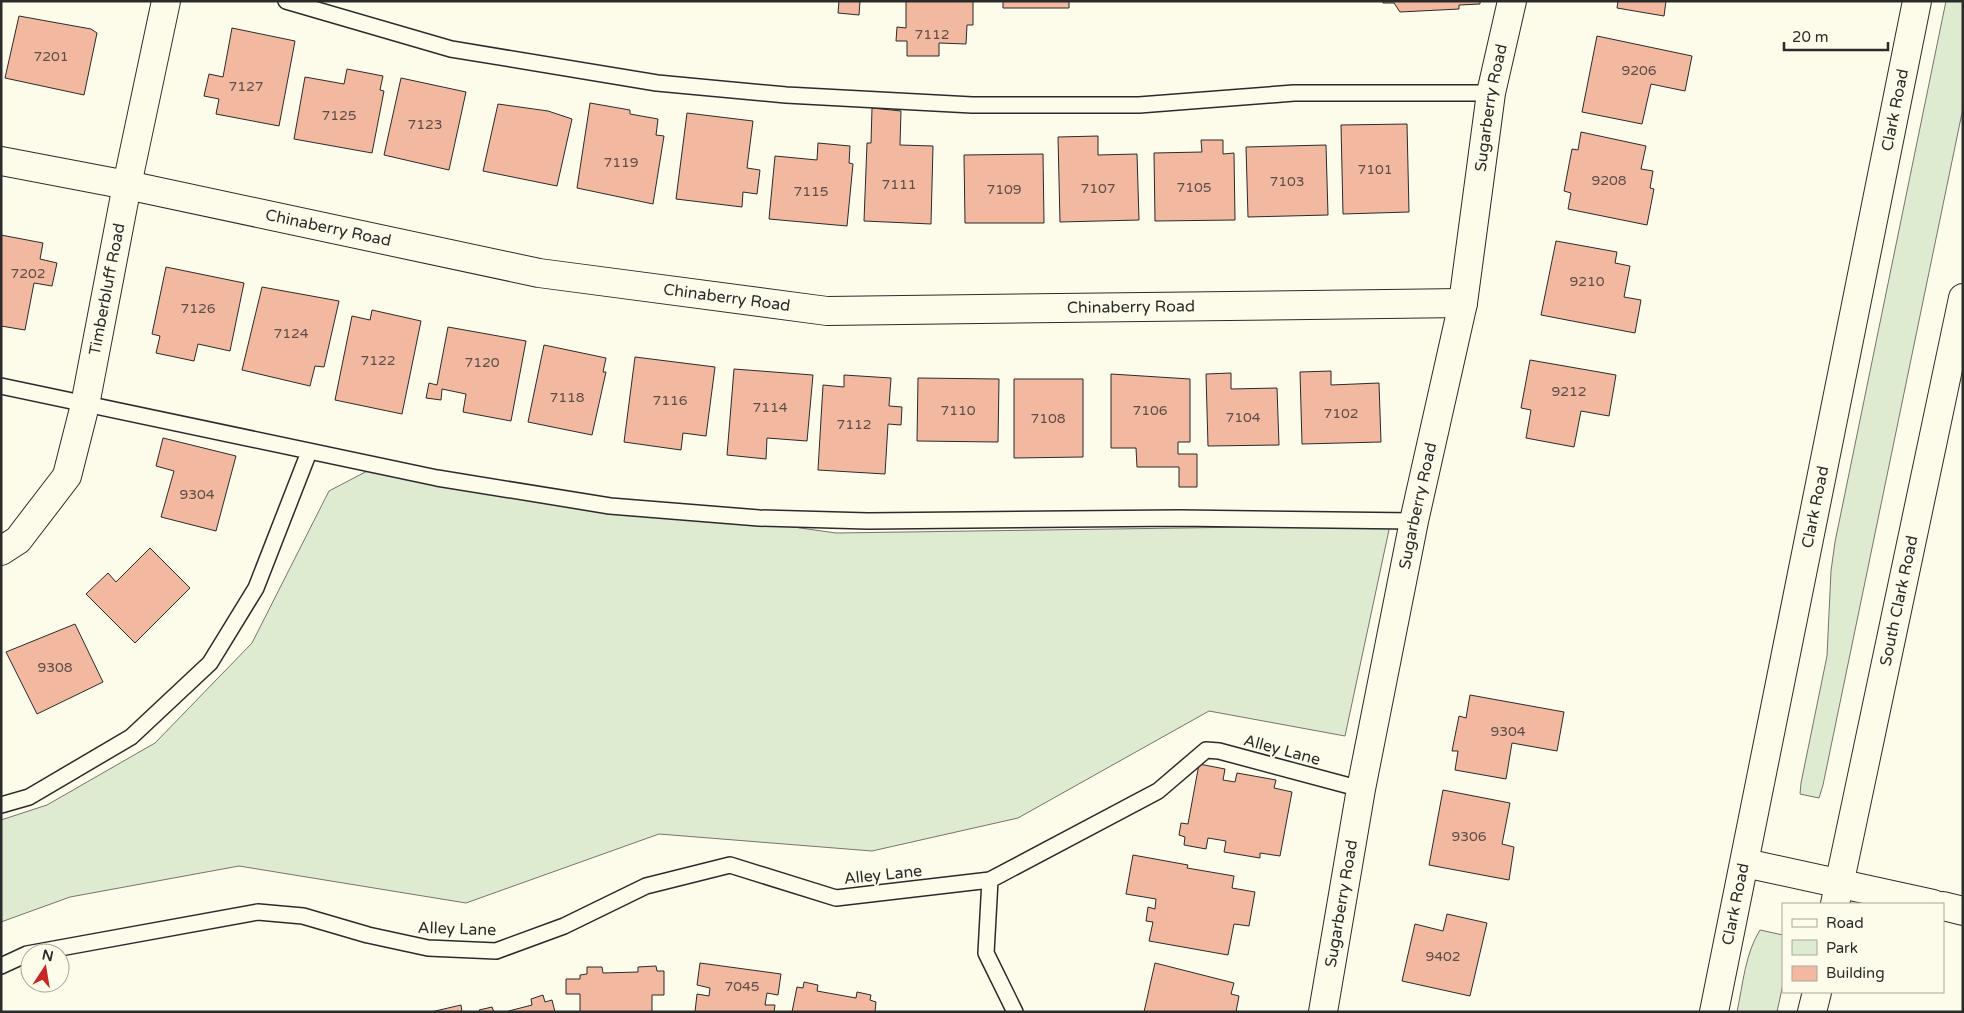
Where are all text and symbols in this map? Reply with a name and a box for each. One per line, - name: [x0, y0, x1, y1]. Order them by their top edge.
- scale bar: [1784, 20, 1888, 52]
- house number: 7112: [914, 26, 950, 43]
- text: 20 m: [1792, 28, 1829, 46]
- street label: Sugarberry Road: [1471, 42, 1512, 173]
- house number: 7201: [33, 48, 69, 65]
- house number: 9206: [1621, 62, 1657, 79]
- street label: Clark Road: [1877, 67, 1913, 153]
- house number: 7127: [228, 78, 264, 95]
- house number: 7125: [321, 107, 357, 124]
- house number: 7123: [407, 116, 443, 133]
- house number: 7119: [603, 154, 639, 171]
- house number: 7101: [1357, 161, 1393, 178]
- house number: 9208: [1591, 172, 1627, 189]
- house number: 7103: [1269, 173, 1305, 190]
- house number: 7111: [881, 176, 917, 193]
- house number: 7105: [1176, 179, 1212, 196]
- house number: 7107: [1080, 180, 1116, 197]
- house number: 7109: [986, 181, 1022, 198]
- house number: 7115: [793, 183, 829, 200]
- street label: Chinaberry Road: [263, 205, 393, 251]
- street label: Timberbluff Road: [85, 221, 130, 357]
- house number: 7202: [10, 265, 46, 282]
- house number: 9210: [1569, 273, 1605, 290]
- street label: Chinaberry Road: [662, 279, 792, 316]
- street label: Chinaberry Road: [1067, 296, 1195, 318]
- house number: 7126: [180, 300, 216, 317]
- house number: 7124: [273, 325, 309, 342]
- house number: 7122: [360, 352, 396, 369]
- house number: 7120: [464, 354, 500, 371]
- house number: 9212: [1551, 383, 1587, 400]
- house number: 7118: [549, 389, 585, 406]
- house number: 7116: [652, 392, 688, 409]
- house number: 7114: [752, 399, 788, 416]
- house number: 7110: [940, 402, 976, 419]
- house number: 7106: [1132, 402, 1168, 419]
- house number: 7102: [1323, 405, 1359, 422]
- house number: 7104: [1225, 409, 1261, 426]
- house number: 7108: [1030, 410, 1066, 427]
- house number: 7112: [836, 416, 872, 433]
- street label: Sugarberry Road: [1395, 441, 1441, 571]
- street label: Clark Road: [1797, 464, 1833, 550]
- house number: 9304: [179, 486, 215, 503]
- street label: South Clark Road: [1876, 534, 1923, 668]
- house number: 9308: [37, 659, 73, 676]
- house number: 9304: [1490, 723, 1526, 740]
- street label: Alley Lane: [1241, 730, 1323, 770]
- house number: 9306: [1451, 828, 1487, 845]
- street label: Sugarberry Road: [1321, 838, 1362, 969]
- street label: Alley Lane: [843, 861, 923, 889]
- street label: Clark Road: [1718, 861, 1754, 947]
- legend: [1782, 903, 1944, 993]
- text: Road: [1826, 914, 1864, 932]
- street label: Alley Lane: [417, 918, 497, 940]
- text: Park: [1826, 939, 1858, 957]
- north arrow: [20, 943, 70, 993]
- text: N: [40, 946, 55, 965]
- house number: 9402: [1425, 948, 1461, 965]
- text: Building: [1826, 964, 1885, 982]
- house number: 7045: [724, 978, 760, 995]

